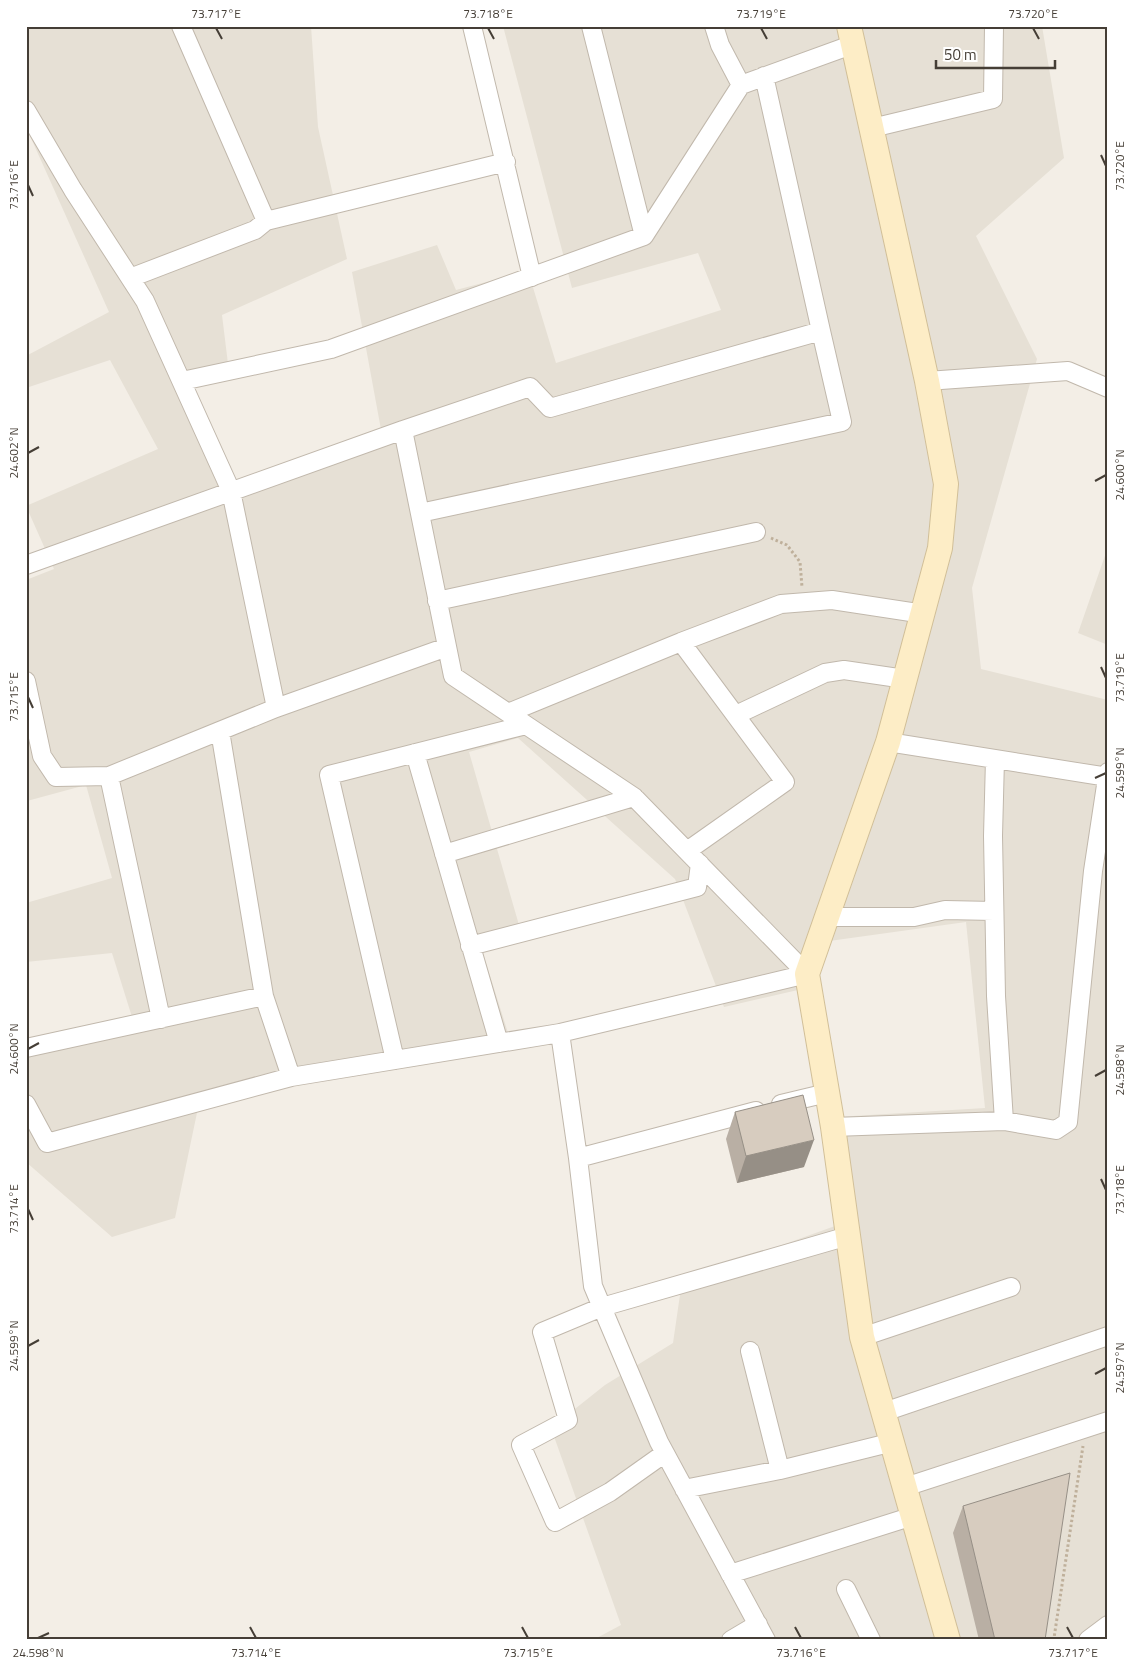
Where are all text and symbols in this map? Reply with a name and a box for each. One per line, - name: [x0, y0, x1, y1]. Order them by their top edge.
- text: 73.717°E: [191, 4, 241, 23]
- text: 73.718°E: [463, 4, 513, 23]
- text: 73.719°E: [736, 4, 786, 23]
- text: 73.720°E: [1008, 4, 1058, 23]
- scale bar: [936, 38, 1055, 70]
- text: 50 m: [944, 43, 977, 66]
- text: 73.720°E: [1110, 141, 1129, 191]
- text: 73.716°E: [4, 160, 23, 210]
- text: 24.602°N: [4, 427, 23, 479]
- text: 24.600°N: [1110, 449, 1129, 501]
- text: 73.719°E: [1110, 653, 1129, 703]
- text: 73.715°E: [4, 672, 23, 722]
- text: 24.599°N: [1110, 747, 1129, 799]
- text: 24.600°N: [4, 1023, 23, 1075]
- text: 24.598°N: [1110, 1044, 1129, 1096]
- text: 73.718°E: [1110, 1165, 1129, 1215]
- text: 73.714°E: [4, 1184, 23, 1234]
- text: 24.599°N: [4, 1320, 23, 1372]
- text: 24.597°N: [1110, 1342, 1129, 1394]
- text: 24.598°N: [12, 1643, 64, 1662]
- text: 73.714°E: [231, 1643, 281, 1662]
- text: 73.715°E: [503, 1643, 553, 1662]
- text: 73.716°E: [776, 1643, 826, 1662]
- text: 73.717°E: [1048, 1643, 1098, 1662]

